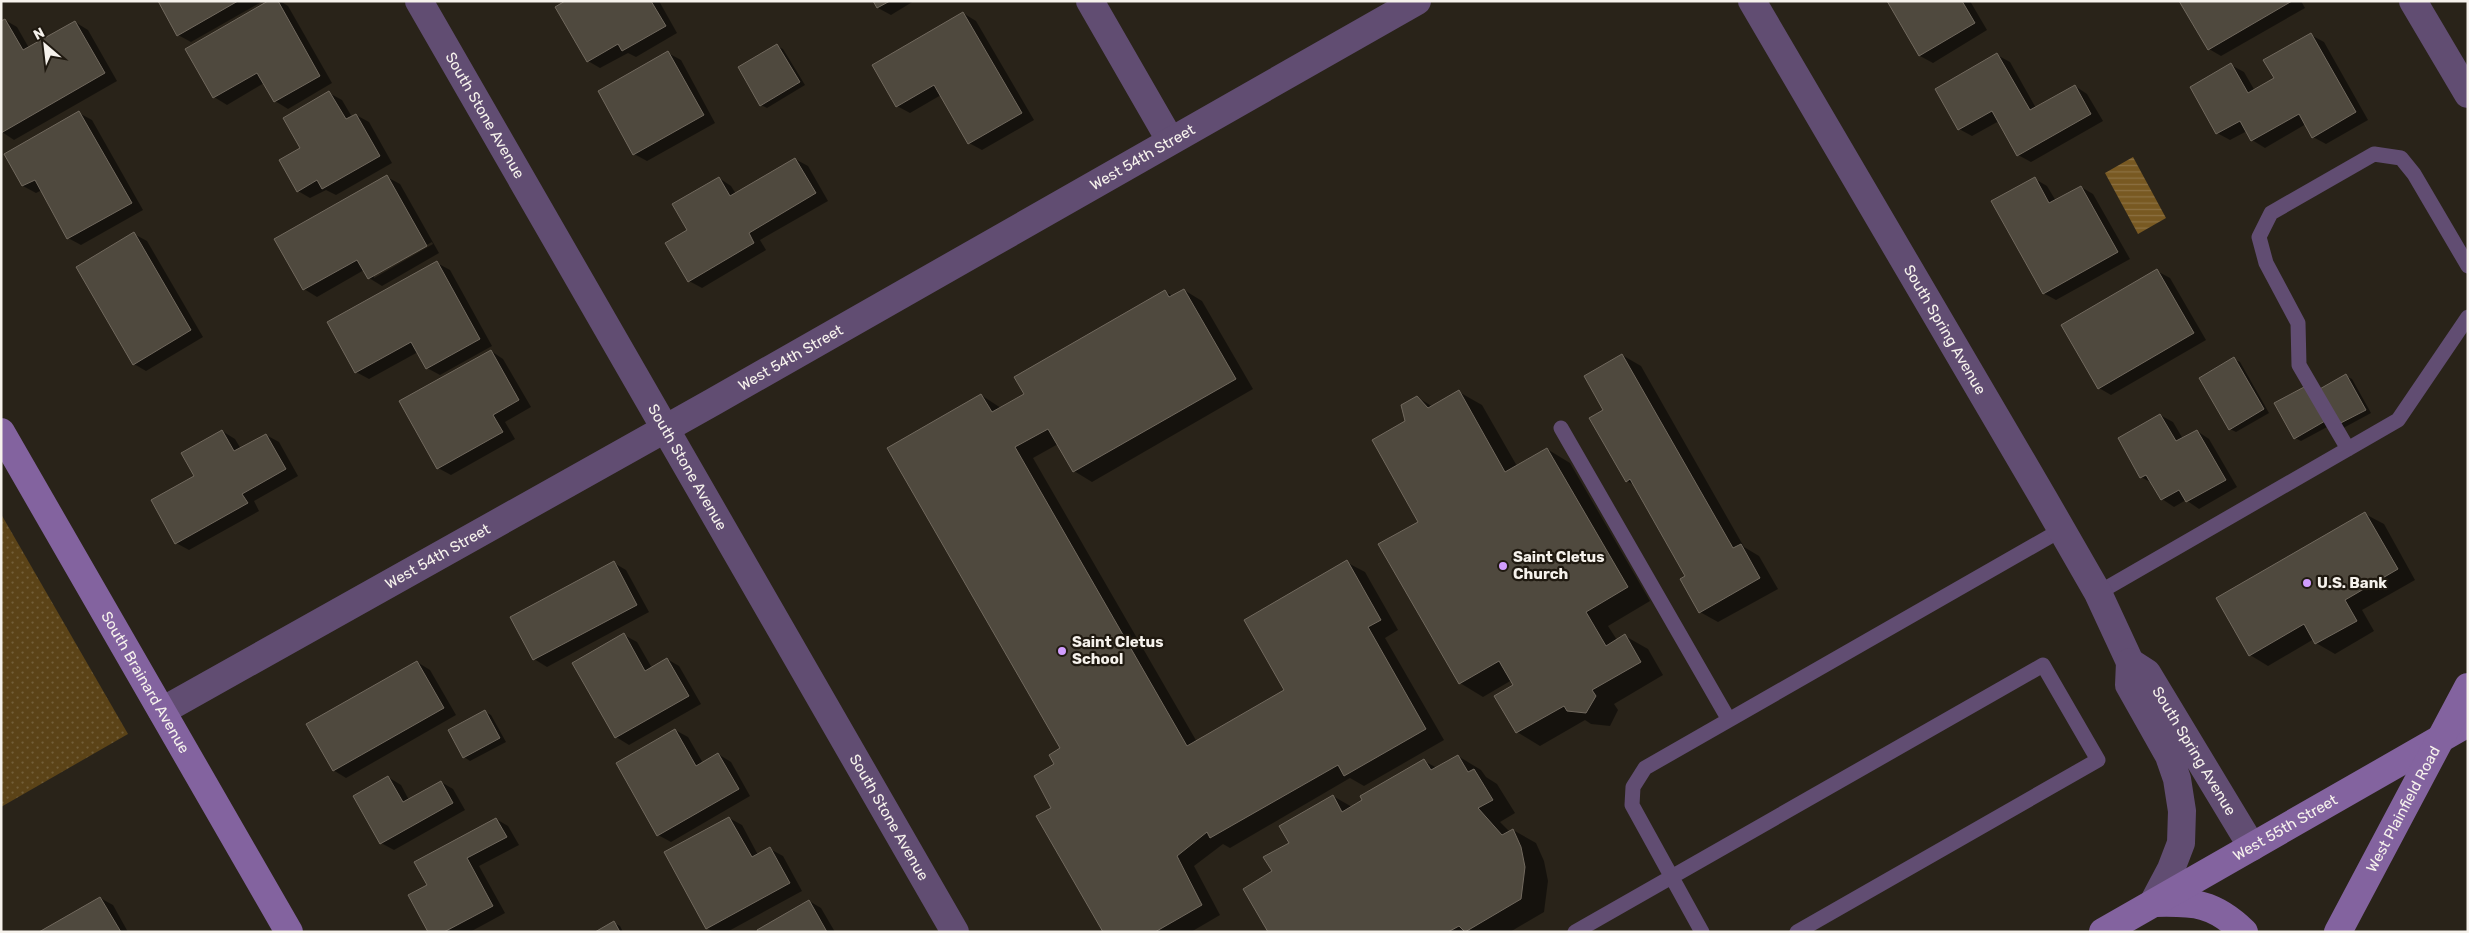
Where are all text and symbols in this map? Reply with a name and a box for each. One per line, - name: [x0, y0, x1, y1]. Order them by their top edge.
- north arrow: [20, 20, 70, 70]
- text: N: [31, 24, 48, 44]
- street label: South Stone Avenue: [441, 49, 528, 182]
- street label: West 54th Street: [1087, 120, 1198, 194]
- street label: South Spring Avenue: [1900, 262, 1990, 398]
- street label: West 54th Street: [735, 321, 846, 395]
- street label: South Stone Avenue: [644, 401, 731, 534]
- street label: West 54th Street: [382, 520, 493, 593]
- place label: Saint Cletus Church: [1513, 548, 1604, 583]
- marker: Saint Cletus Church: [1497, 560, 1509, 572]
- place label: U.S. Bank: [2317, 574, 2387, 592]
- marker: U.S. Bank: [2301, 577, 2313, 589]
- street label: South Brainard Avenue: [97, 608, 193, 757]
- place label: Saint Cletus School: [1072, 633, 1163, 668]
- marker: Saint Cletus School: [1056, 645, 1068, 657]
- street label: South Spring Avenue: [2148, 683, 2240, 819]
- street label: West Plainfield Road: [2362, 743, 2444, 875]
- street label: South Stone Avenue: [846, 751, 932, 884]
- street label: West 55th Street: [2230, 791, 2341, 865]

